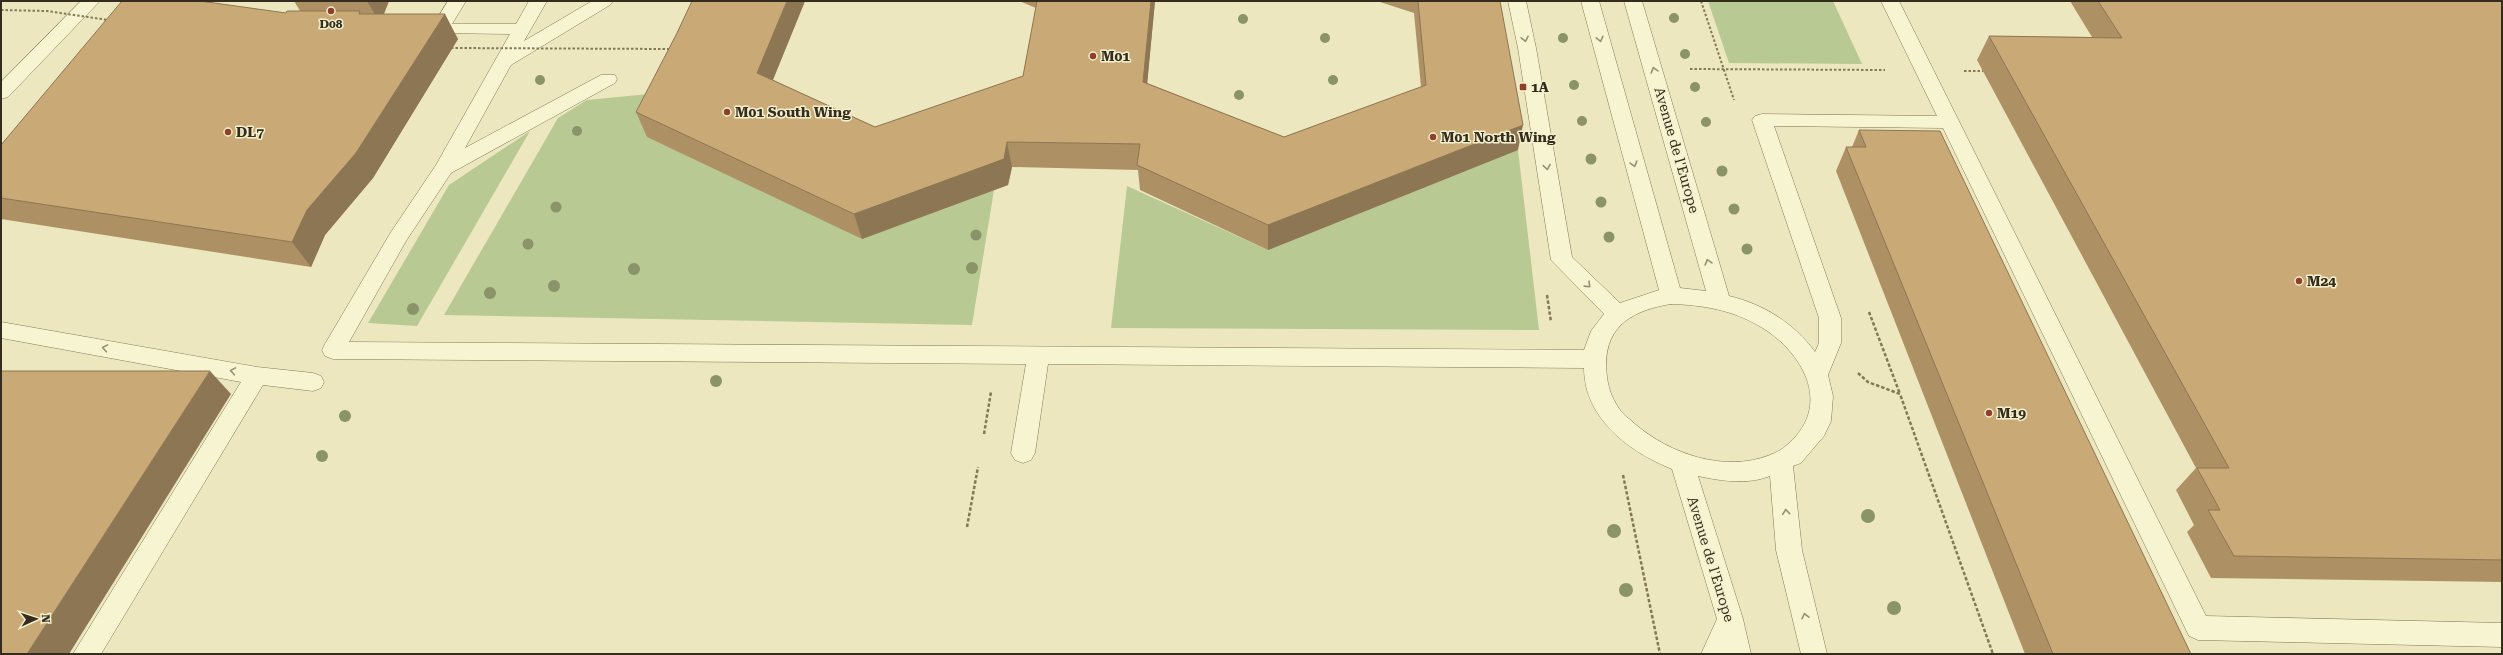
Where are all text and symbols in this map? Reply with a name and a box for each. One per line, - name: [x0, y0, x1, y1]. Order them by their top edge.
- marker: D08: [326, 6, 336, 16]
- place label: D08: [319, 17, 343, 31]
- one-way arrow: [1595, 35, 1604, 42]
- one-way arrow: [1521, 36, 1529, 42]
- place label: M01: [1101, 48, 1130, 64]
- marker: M01: [1088, 51, 1098, 61]
- one-way arrow: [1650, 66, 1659, 73]
- place label: 1A: [1531, 79, 1549, 95]
- marker: 1A: [1518, 82, 1528, 92]
- street label: Avenue de l'Europe: [1651, 85, 1703, 215]
- place label: M01 South Wing: [735, 104, 851, 120]
- marker: M01 South Wing: [722, 107, 732, 117]
- place label: DL7: [236, 124, 264, 140]
- marker: DL7: [223, 127, 233, 137]
- place label: M01 North Wing: [1441, 129, 1556, 145]
- marker: M01 North Wing: [1428, 132, 1438, 142]
- one-way arrow: [1629, 160, 1638, 167]
- one-way arrow: [1542, 164, 1550, 170]
- one-way arrow: [1704, 259, 1713, 266]
- place label: M24: [2307, 273, 2336, 289]
- marker: M24: [2294, 276, 2304, 286]
- one-way arrow: [1583, 280, 1591, 288]
- one-way arrow: [102, 344, 108, 353]
- one-way arrow: [230, 368, 236, 376]
- place label: M19: [1997, 405, 2026, 421]
- marker: M19: [1984, 408, 1994, 418]
- street label: Avenue de l'Europe: [1684, 494, 1738, 624]
- one-way arrow: [1781, 509, 1790, 515]
- north arrow: [16, 599, 56, 639]
- one-way arrow: [1801, 613, 1810, 620]
- text: N: [39, 614, 52, 624]

